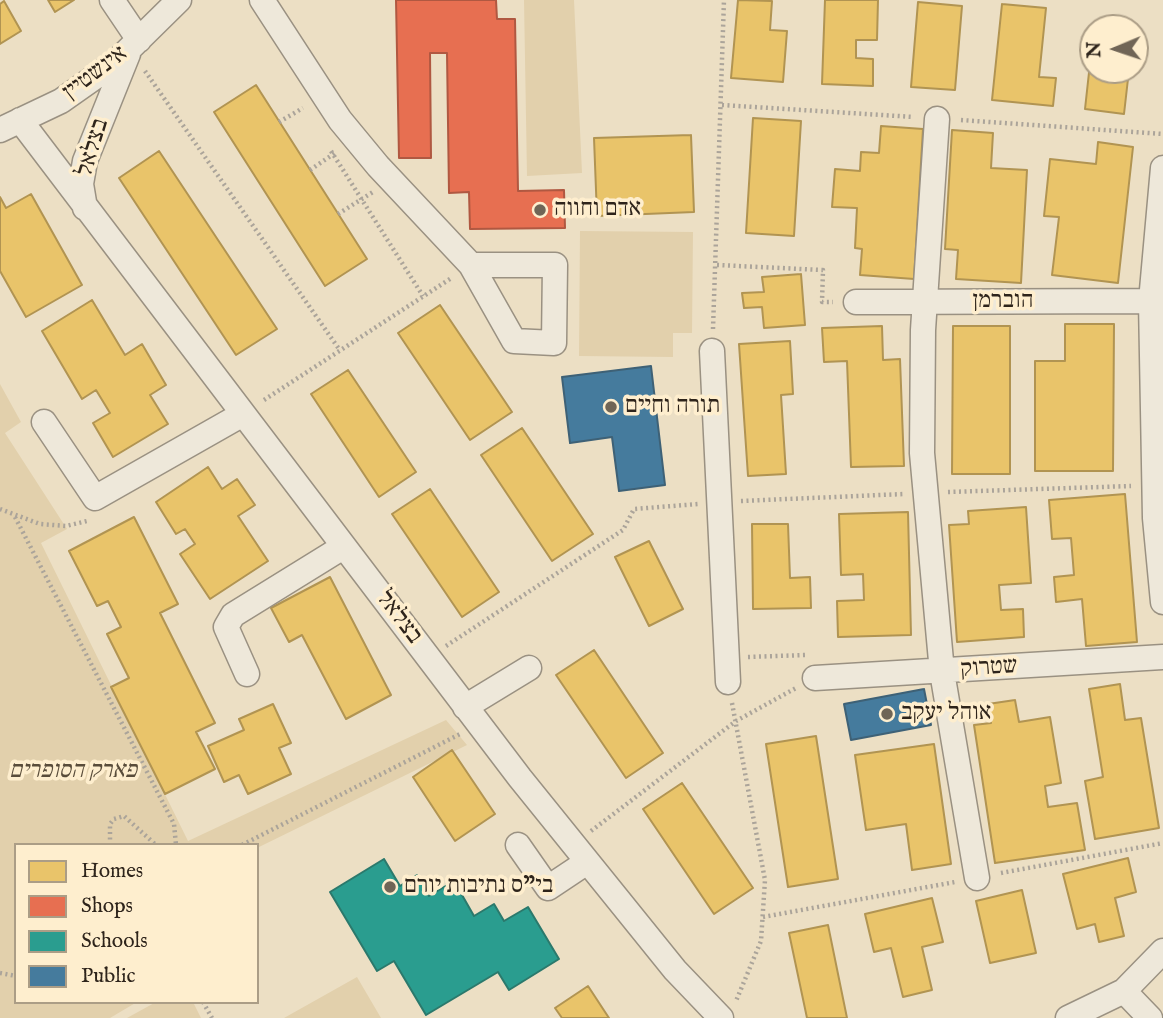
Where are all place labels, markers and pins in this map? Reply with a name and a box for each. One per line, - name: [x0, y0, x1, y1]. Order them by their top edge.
- place label: אדם וחווה: [554, 196, 641, 224]
- marker: אדם וחווה: [532, 202, 548, 218]
- place label: תורה וחיים: [625, 393, 720, 421]
- marker: תורה וחיים: [603, 399, 619, 415]
- place label: אוהל יעקב: [901, 700, 991, 728]
- marker: אוהל יעקב: [879, 706, 895, 722]
- place label: בי"ס נתיבות יורם: [404, 873, 553, 901]
- marker: בי"ס נתיבות יורם: [382, 879, 398, 895]

